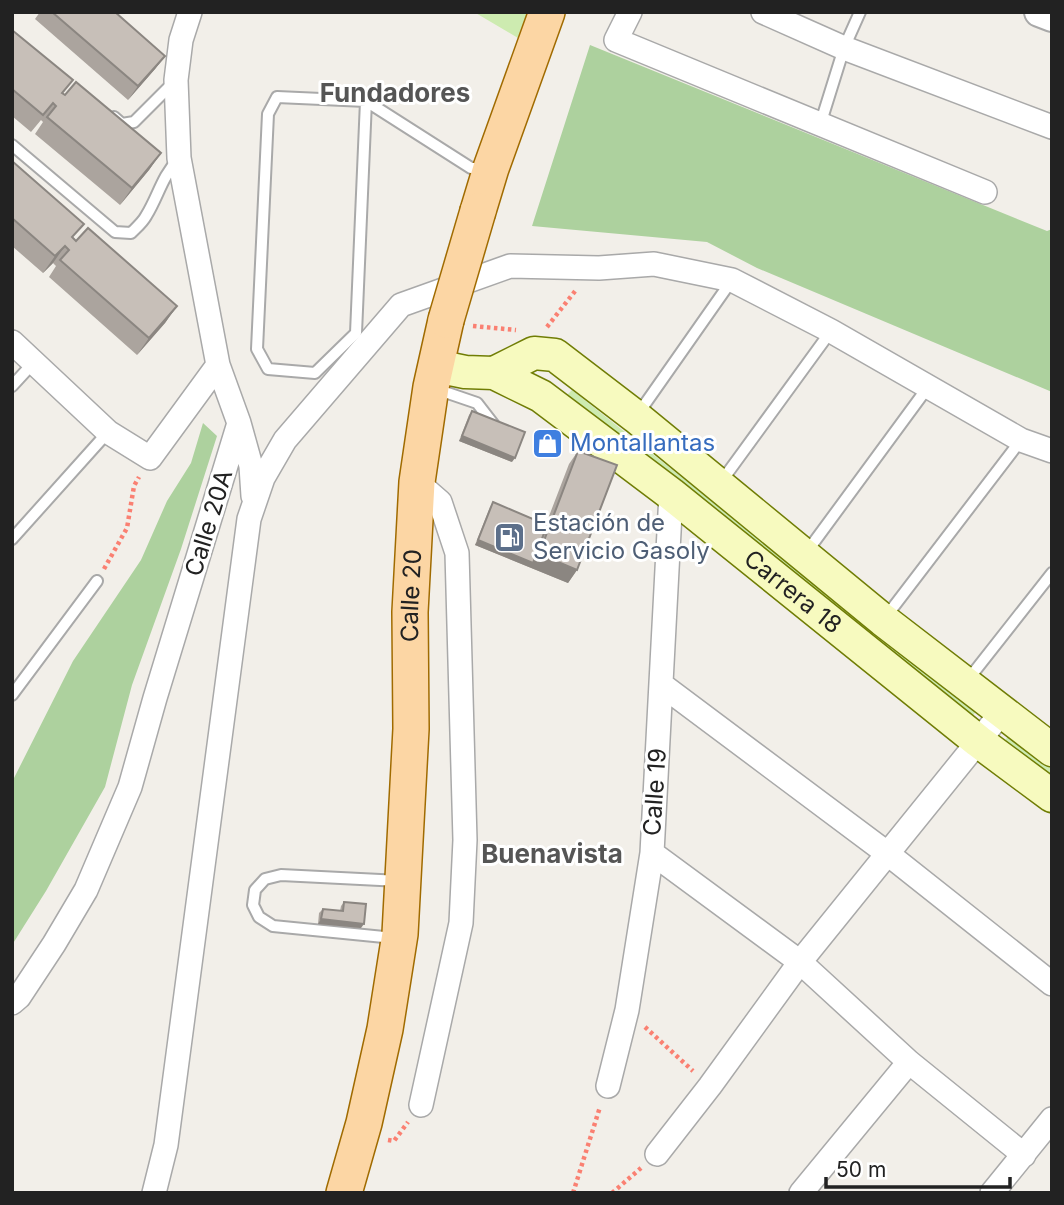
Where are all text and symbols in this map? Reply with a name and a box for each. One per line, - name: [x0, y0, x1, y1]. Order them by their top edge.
- district label: Fundadores: [320, 77, 470, 108]
- shop icon: Montallantas: [530, 426, 564, 460]
- place label: Montallantas: [570, 428, 715, 457]
- street label: Calle 20A: [179, 466, 238, 580]
- place label: Estación de Servicio Gasoly: [533, 508, 710, 565]
- fuel station icon: Estación de Servicio Gasoly: [493, 520, 527, 554]
- street label: Carrera 18: [738, 544, 848, 640]
- street label: Calle 20: [395, 548, 427, 642]
- street label: Calle 19: [637, 747, 672, 837]
- district label: Buenavista: [481, 838, 623, 869]
- scale bar: [826, 1146, 1010, 1190]
- text: 50 m: [836, 1157, 886, 1182]

